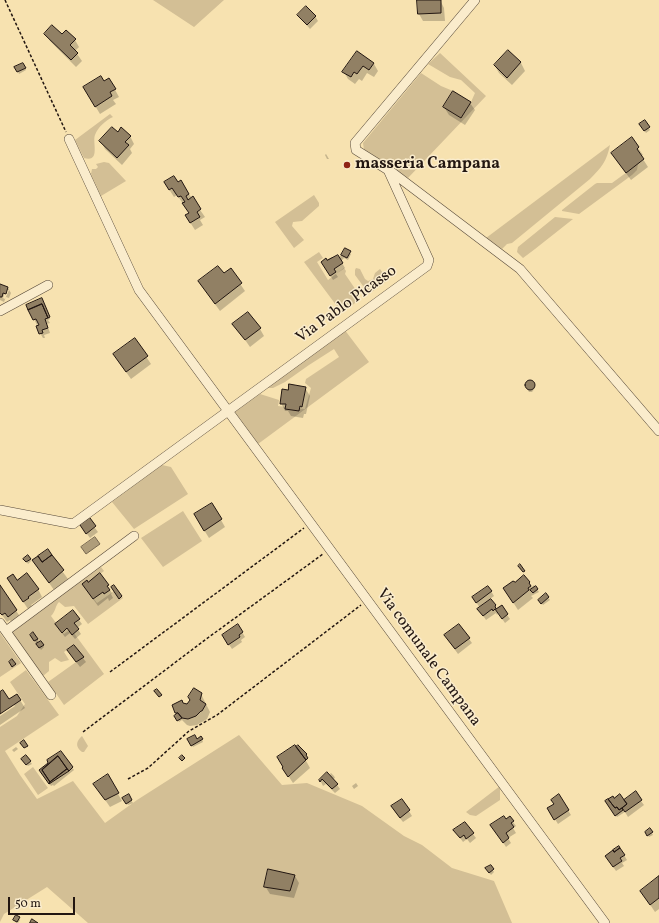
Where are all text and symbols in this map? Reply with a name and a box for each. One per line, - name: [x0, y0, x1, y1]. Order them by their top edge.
- place label: masseria Campana: [355, 155, 500, 175]
- marker: masseria Campana: [342, 160, 352, 170]
- street label: Via Pablo Picasso: [293, 262, 401, 348]
- street label: Via comunale Campana: [372, 585, 484, 731]
- scale bar: [10, 889, 77, 915]
- text: 50 m: [15, 896, 41, 912]

